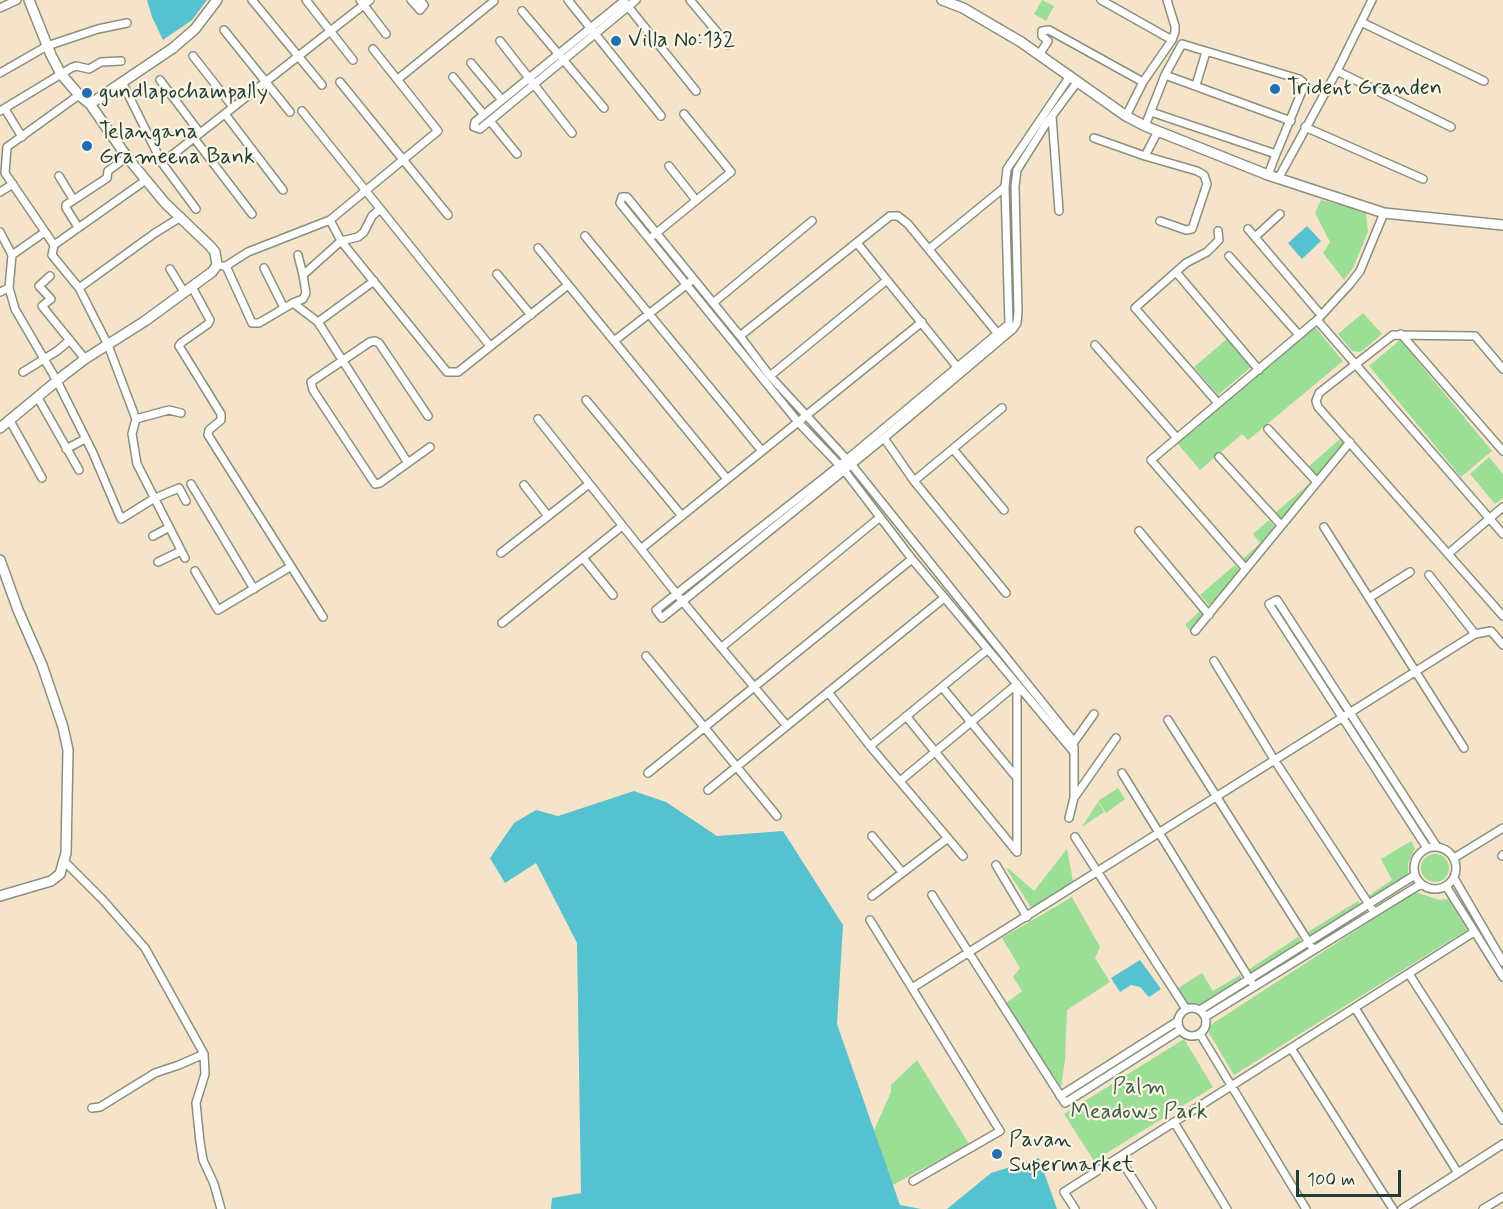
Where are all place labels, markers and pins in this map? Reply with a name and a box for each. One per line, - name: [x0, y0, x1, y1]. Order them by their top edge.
- place label: Villa No:132: [628, 28, 735, 54]
- marker: Villa No:132: [609, 34, 623, 48]
- place label: Trident Granden: [1287, 76, 1442, 102]
- place label: gundlapochampally: [99, 80, 268, 106]
- marker: Trident Granden: [1268, 82, 1282, 96]
- marker: gundlapochampally: [80, 86, 94, 100]
- place label: Telangana Grameena Bank: [99, 120, 255, 172]
- marker: Telangana Grameena Bank: [80, 139, 94, 153]
- place label: Pavan Supermarket: [1009, 1128, 1135, 1180]
- marker: Pavan Supermarket: [990, 1147, 1004, 1161]

